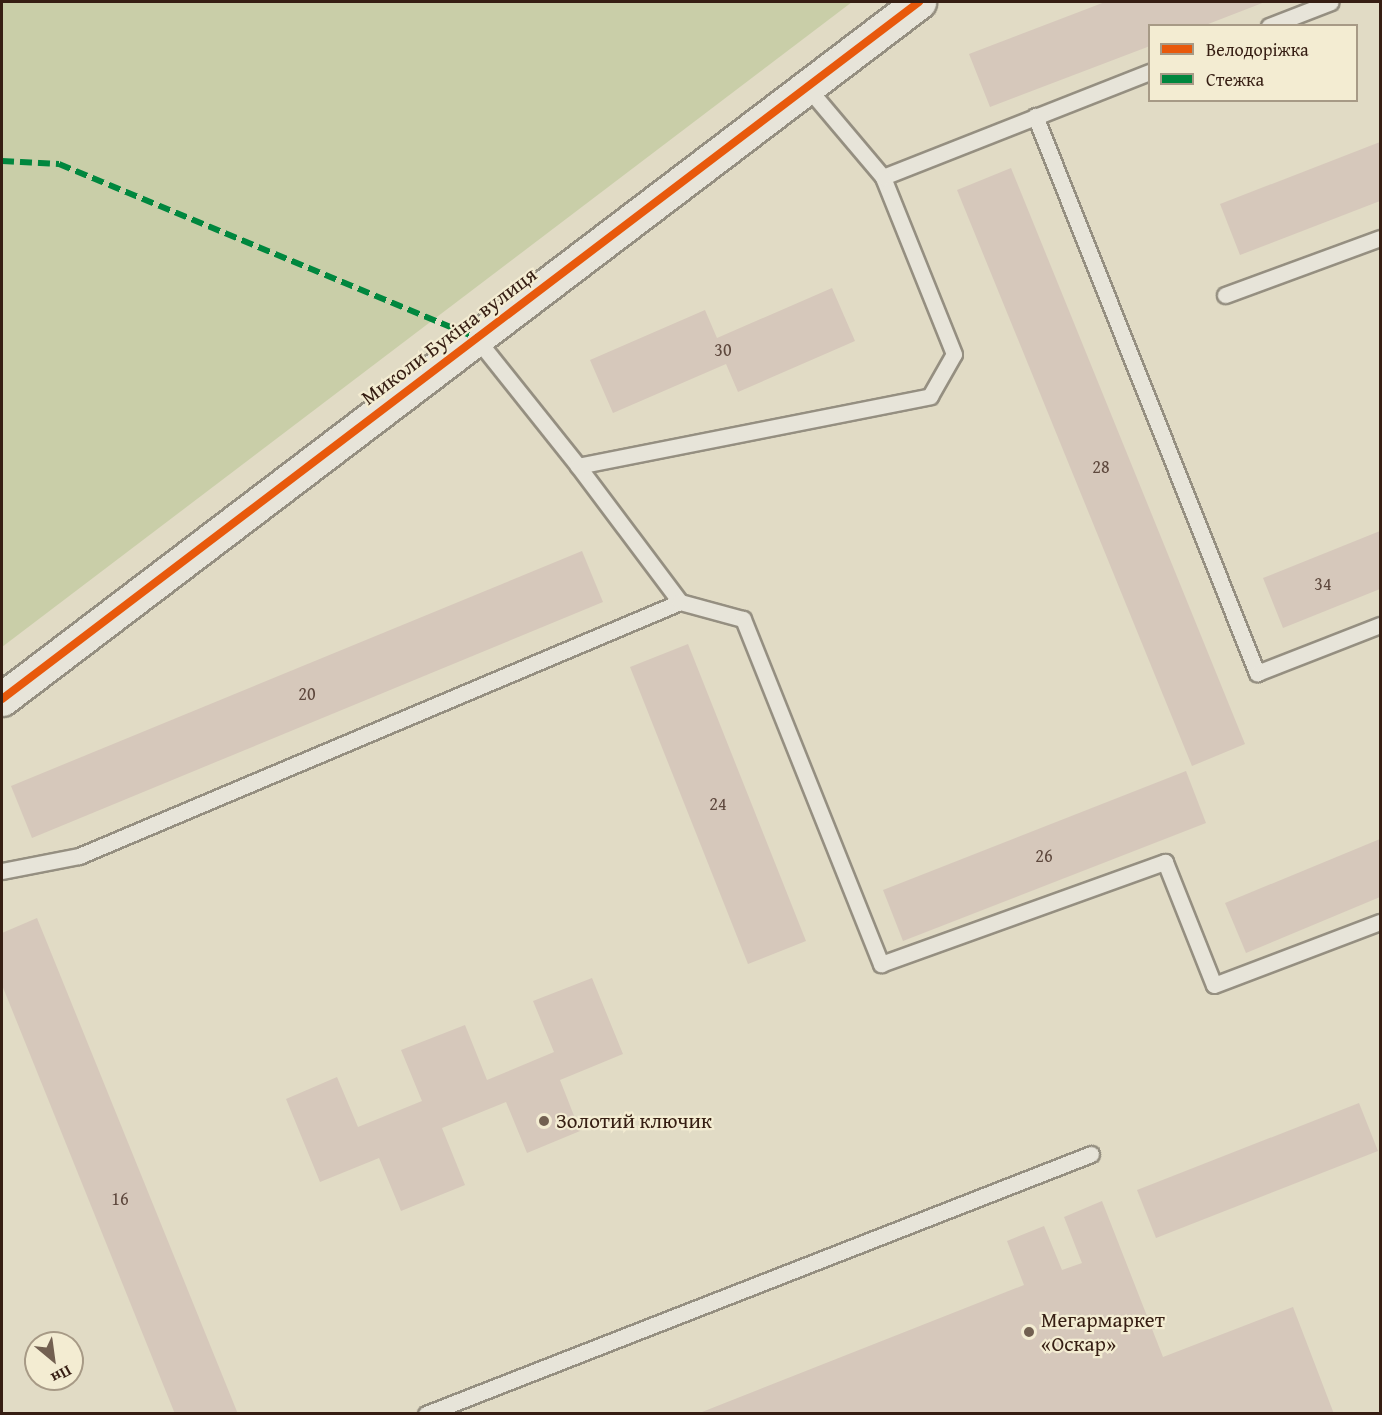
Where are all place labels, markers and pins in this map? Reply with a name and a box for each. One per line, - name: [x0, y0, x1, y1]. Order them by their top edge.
- place label: Золотий ключик: [556, 1108, 712, 1134]
- marker: Золотий ключик: [537, 1114, 551, 1128]
- place label: Мегармаркет «Оскар»: [1041, 1307, 1165, 1357]
- marker: Мегармаркет «Оскар»: [1022, 1325, 1036, 1339]

